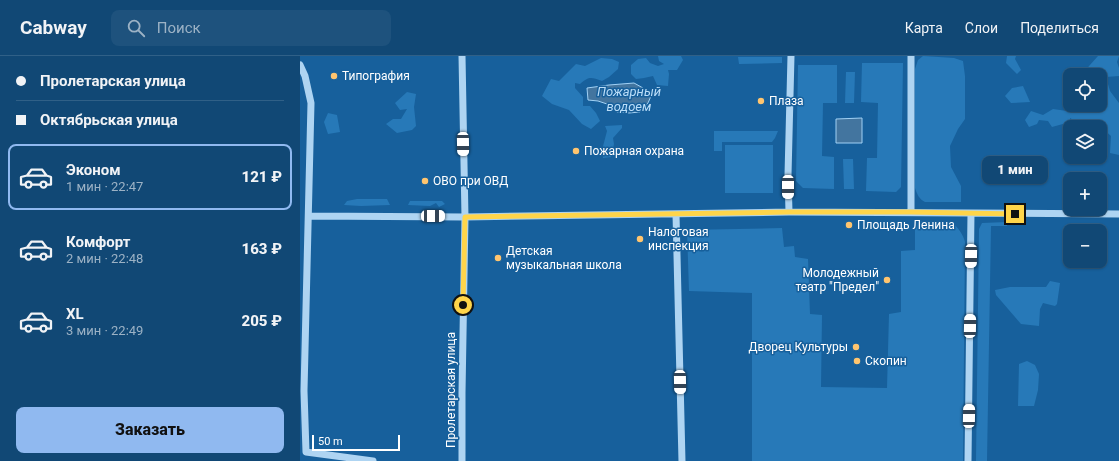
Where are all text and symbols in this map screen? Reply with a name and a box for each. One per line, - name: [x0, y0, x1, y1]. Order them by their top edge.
- search box: [111, 10, 391, 46]
- text: Cabway: [20, 16, 87, 39]
- icon: search: [125, 17, 147, 39]
- text: Поиск: [157, 19, 201, 37]
- text: Карта: [905, 20, 943, 36]
- text: Слои: [965, 20, 998, 36]
- text: Поделиться: [1020, 20, 1099, 36]
- map controls: [1063, 68, 1107, 268]
- button: locate: [1063, 68, 1107, 112]
- place label: Типография: [342, 69, 410, 83]
- marker: Типография: [329, 71, 339, 81]
- text: Пролетарская улица: [40, 72, 186, 90]
- water label: Пожарный водоем: [597, 84, 661, 114]
- place label: Плаза: [769, 94, 804, 108]
- marker: Плаза: [756, 96, 766, 106]
- text: Октябрьская улица: [40, 111, 178, 129]
- button: layers: [1063, 120, 1107, 164]
- car: [457, 132, 469, 156]
- place label: Пожарная охрана: [584, 144, 684, 158]
- marker: Пожарная охрана: [571, 146, 581, 156]
- callout: 1 мин: [982, 156, 1048, 184]
- icon: car: [18, 159, 54, 195]
- text: Эконом: [66, 161, 121, 179]
- text: 1 мин: [997, 162, 1033, 177]
- text: 121 ₽: [242, 168, 282, 186]
- button: +: [1063, 172, 1107, 216]
- place label: ОВО при ОВД: [433, 174, 508, 188]
- car: [782, 175, 794, 199]
- marker: ОВО при ОВД: [420, 176, 430, 186]
- text: 1 мин · 22:47: [66, 179, 143, 194]
- route end: [1006, 205, 1024, 223]
- car: [421, 210, 445, 222]
- place label: Площадь Ленина: [857, 218, 955, 232]
- marker: Площадь Ленина: [844, 220, 854, 230]
- button: −: [1063, 224, 1107, 268]
- place label: Налоговая инспекция: [648, 225, 709, 253]
- icon: car: [18, 231, 54, 267]
- text: Комфорт: [66, 233, 130, 251]
- marker: Налоговая инспекция: [635, 234, 645, 244]
- text: 163 ₽: [242, 240, 282, 258]
- place label: Детская музыкальная школа: [506, 244, 622, 272]
- car: [965, 244, 977, 268]
- text: 2 мин · 22:48: [66, 251, 143, 266]
- marker: Детская музыкальная школа: [493, 253, 503, 263]
- place label: Молодежный театр "Предел": [796, 266, 879, 294]
- marker: Молодежный театр "Предел": [882, 275, 892, 285]
- route start: [454, 296, 472, 314]
- icon: car: [18, 303, 54, 339]
- text: XL: [66, 305, 84, 323]
- text: 205 ₽: [242, 312, 282, 330]
- car: [964, 314, 976, 338]
- text: 3 мин · 22:49: [66, 323, 143, 338]
- street label: Пролетарская улица: [444, 332, 458, 448]
- place label: Дворец Культуры: [749, 340, 848, 354]
- marker: Дворец Культуры: [851, 342, 861, 352]
- place label: Скопин: [865, 354, 907, 368]
- marker: Скопин: [852, 356, 862, 366]
- car: [674, 370, 686, 394]
- car: [963, 404, 975, 428]
- button: Заказать: [16, 407, 284, 453]
- scale bar: [312, 433, 400, 452]
- text: 50 m: [318, 435, 343, 448]

